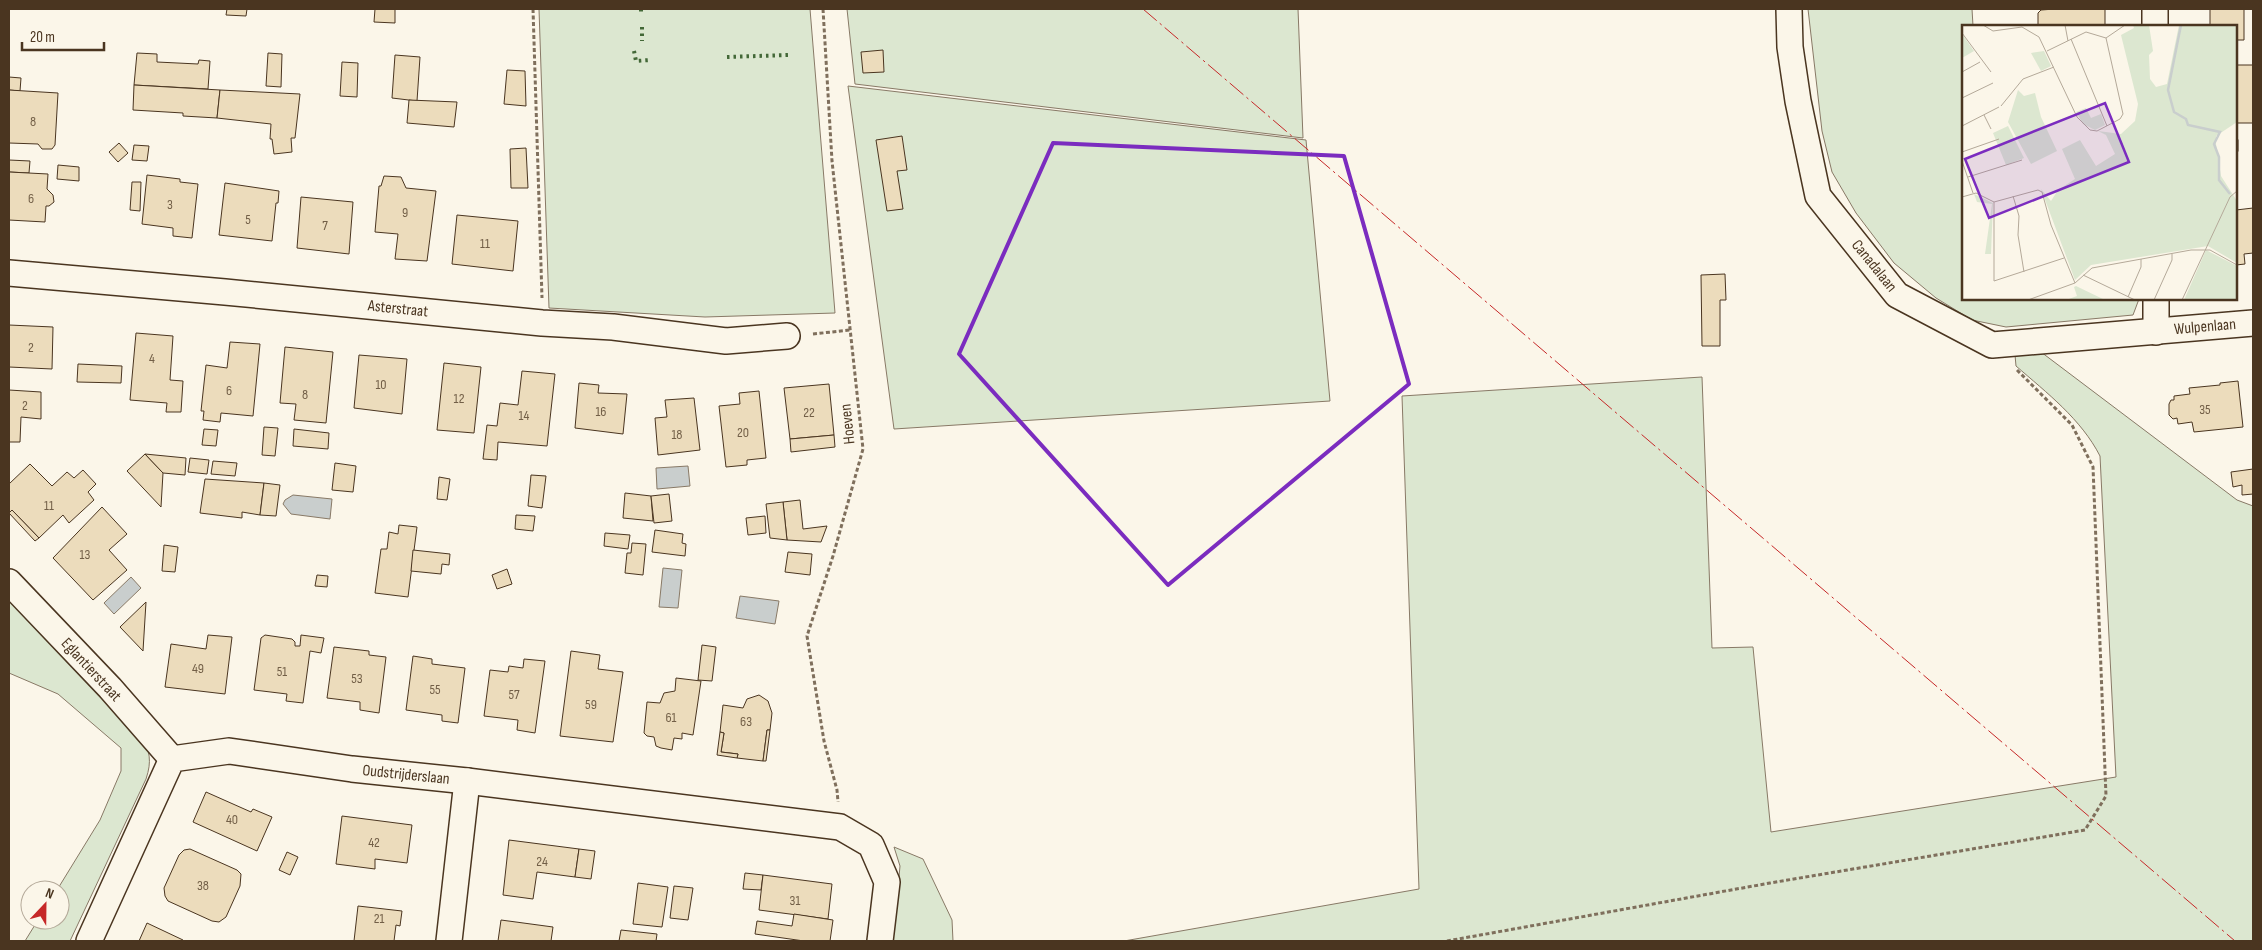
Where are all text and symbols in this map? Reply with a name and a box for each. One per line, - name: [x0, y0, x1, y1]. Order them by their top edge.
- scale bar: [22, 20, 105, 52]
- inset map: [1962, 25, 2237, 300]
- text: 20 m: [30, 28, 55, 47]
- house number: 8: [30, 113, 36, 130]
- house number: 6: [28, 190, 34, 207]
- house number: 3: [167, 196, 173, 213]
- house number: 9: [402, 204, 408, 221]
- house number: 5: [245, 211, 251, 228]
- house number: 7: [322, 217, 328, 234]
- house number: 11: [480, 235, 490, 252]
- street label: Canadalaan: [1847, 236, 1901, 296]
- street label: Asterstraat: [366, 296, 429, 322]
- street label: Wulpenlaan: [2173, 315, 2237, 339]
- house number: 2: [28, 339, 34, 356]
- house number: 4: [149, 350, 155, 367]
- house number: 10: [375, 376, 387, 393]
- house number: 6: [226, 382, 232, 399]
- house number: 8: [302, 386, 308, 403]
- house number: 12: [454, 390, 465, 407]
- house number: 2: [22, 397, 28, 414]
- house number: 35: [2199, 401, 2211, 418]
- house number: 16: [595, 403, 607, 420]
- street label: Hoeven: [836, 403, 860, 445]
- house number: 22: [803, 404, 815, 421]
- house number: 14: [519, 407, 530, 424]
- house number: 20: [737, 424, 749, 441]
- house number: 18: [671, 426, 683, 443]
- house number: 11: [44, 497, 54, 514]
- house number: 13: [80, 546, 91, 563]
- street label: Eglantierstraat: [57, 634, 125, 706]
- house number: 49: [192, 660, 204, 677]
- house number: 51: [277, 663, 287, 680]
- house number: 53: [351, 670, 363, 687]
- house number: 55: [429, 681, 441, 698]
- house number: 57: [508, 686, 520, 703]
- house number: 59: [585, 696, 597, 713]
- house number: 61: [665, 709, 677, 726]
- house number: 63: [740, 713, 752, 730]
- street label: Oudstrijderslaan: [361, 761, 451, 789]
- house number: 40: [226, 811, 238, 828]
- house number: 42: [368, 834, 380, 851]
- house number: 24: [536, 853, 548, 870]
- house number: 38: [197, 877, 209, 894]
- north arrow: [20, 880, 70, 930]
- text: N: [43, 884, 56, 903]
- house number: 31: [790, 892, 800, 909]
- house number: 21: [374, 910, 384, 927]

